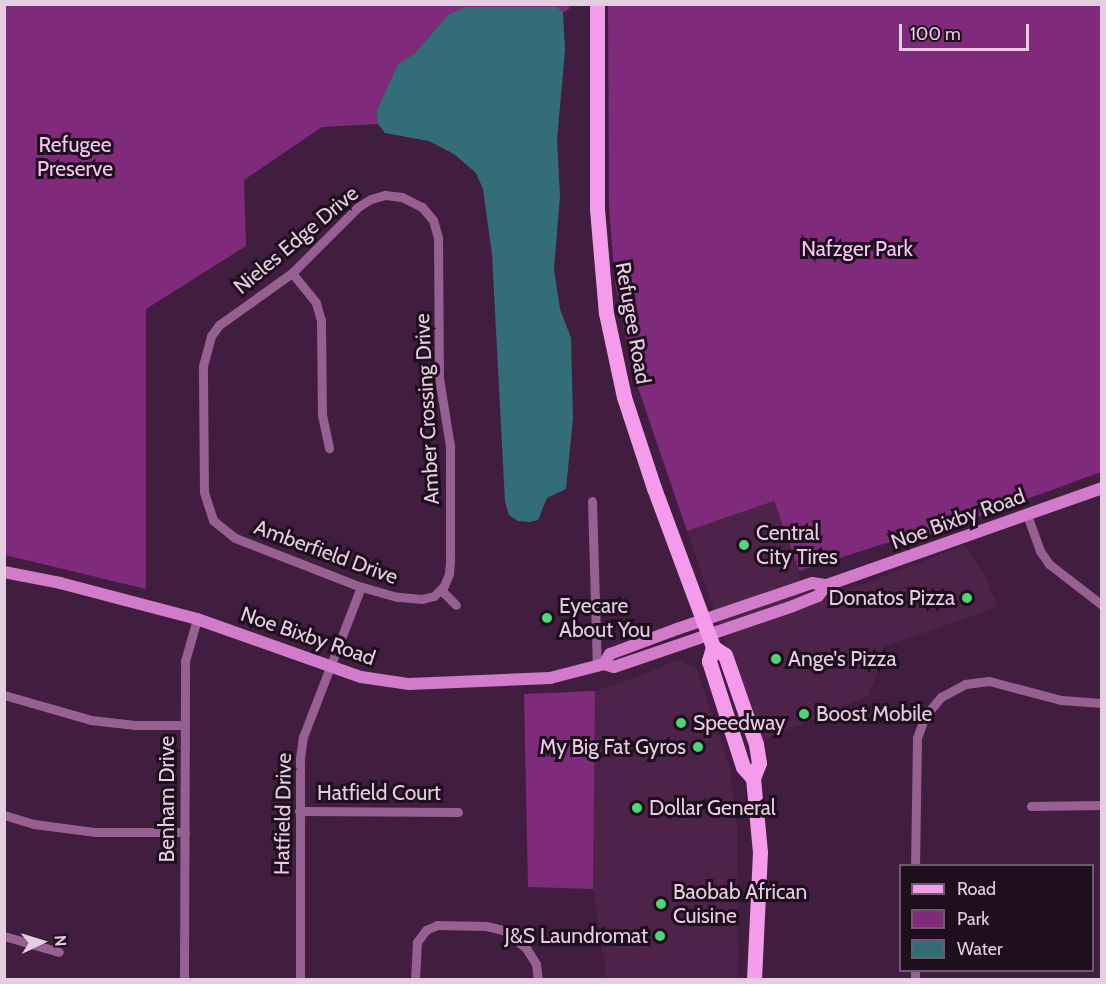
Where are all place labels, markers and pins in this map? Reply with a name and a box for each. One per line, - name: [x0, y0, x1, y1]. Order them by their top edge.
- place label: Central City Tires: [756, 520, 838, 570]
- marker: Central City Tires: [737, 538, 751, 552]
- place label: Donatos Pizza: [829, 585, 955, 611]
- marker: Donatos Pizza: [960, 591, 974, 605]
- place label: Eyecare About You: [559, 593, 651, 643]
- marker: Eyecare About You: [540, 611, 554, 625]
- place label: Ange's Pizza: [788, 646, 897, 672]
- marker: Ange's Pizza: [769, 652, 783, 666]
- place label: Boost Mobile: [816, 701, 932, 727]
- marker: Boost Mobile: [797, 707, 811, 721]
- place label: Speedway: [693, 710, 785, 736]
- marker: Speedway: [674, 716, 688, 730]
- place label: My Big Fat Gyros: [540, 734, 686, 760]
- marker: My Big Fat Gyros: [691, 740, 705, 754]
- place label: Dollar General: [649, 795, 776, 821]
- marker: Dollar General: [630, 801, 644, 815]
- place label: Baobab African Cuisine: [673, 879, 807, 929]
- marker: Baobab African Cuisine: [654, 897, 668, 911]
- place label: J&S Laundromat: [505, 923, 648, 949]
- marker: J&S Laundromat: [653, 929, 667, 943]

